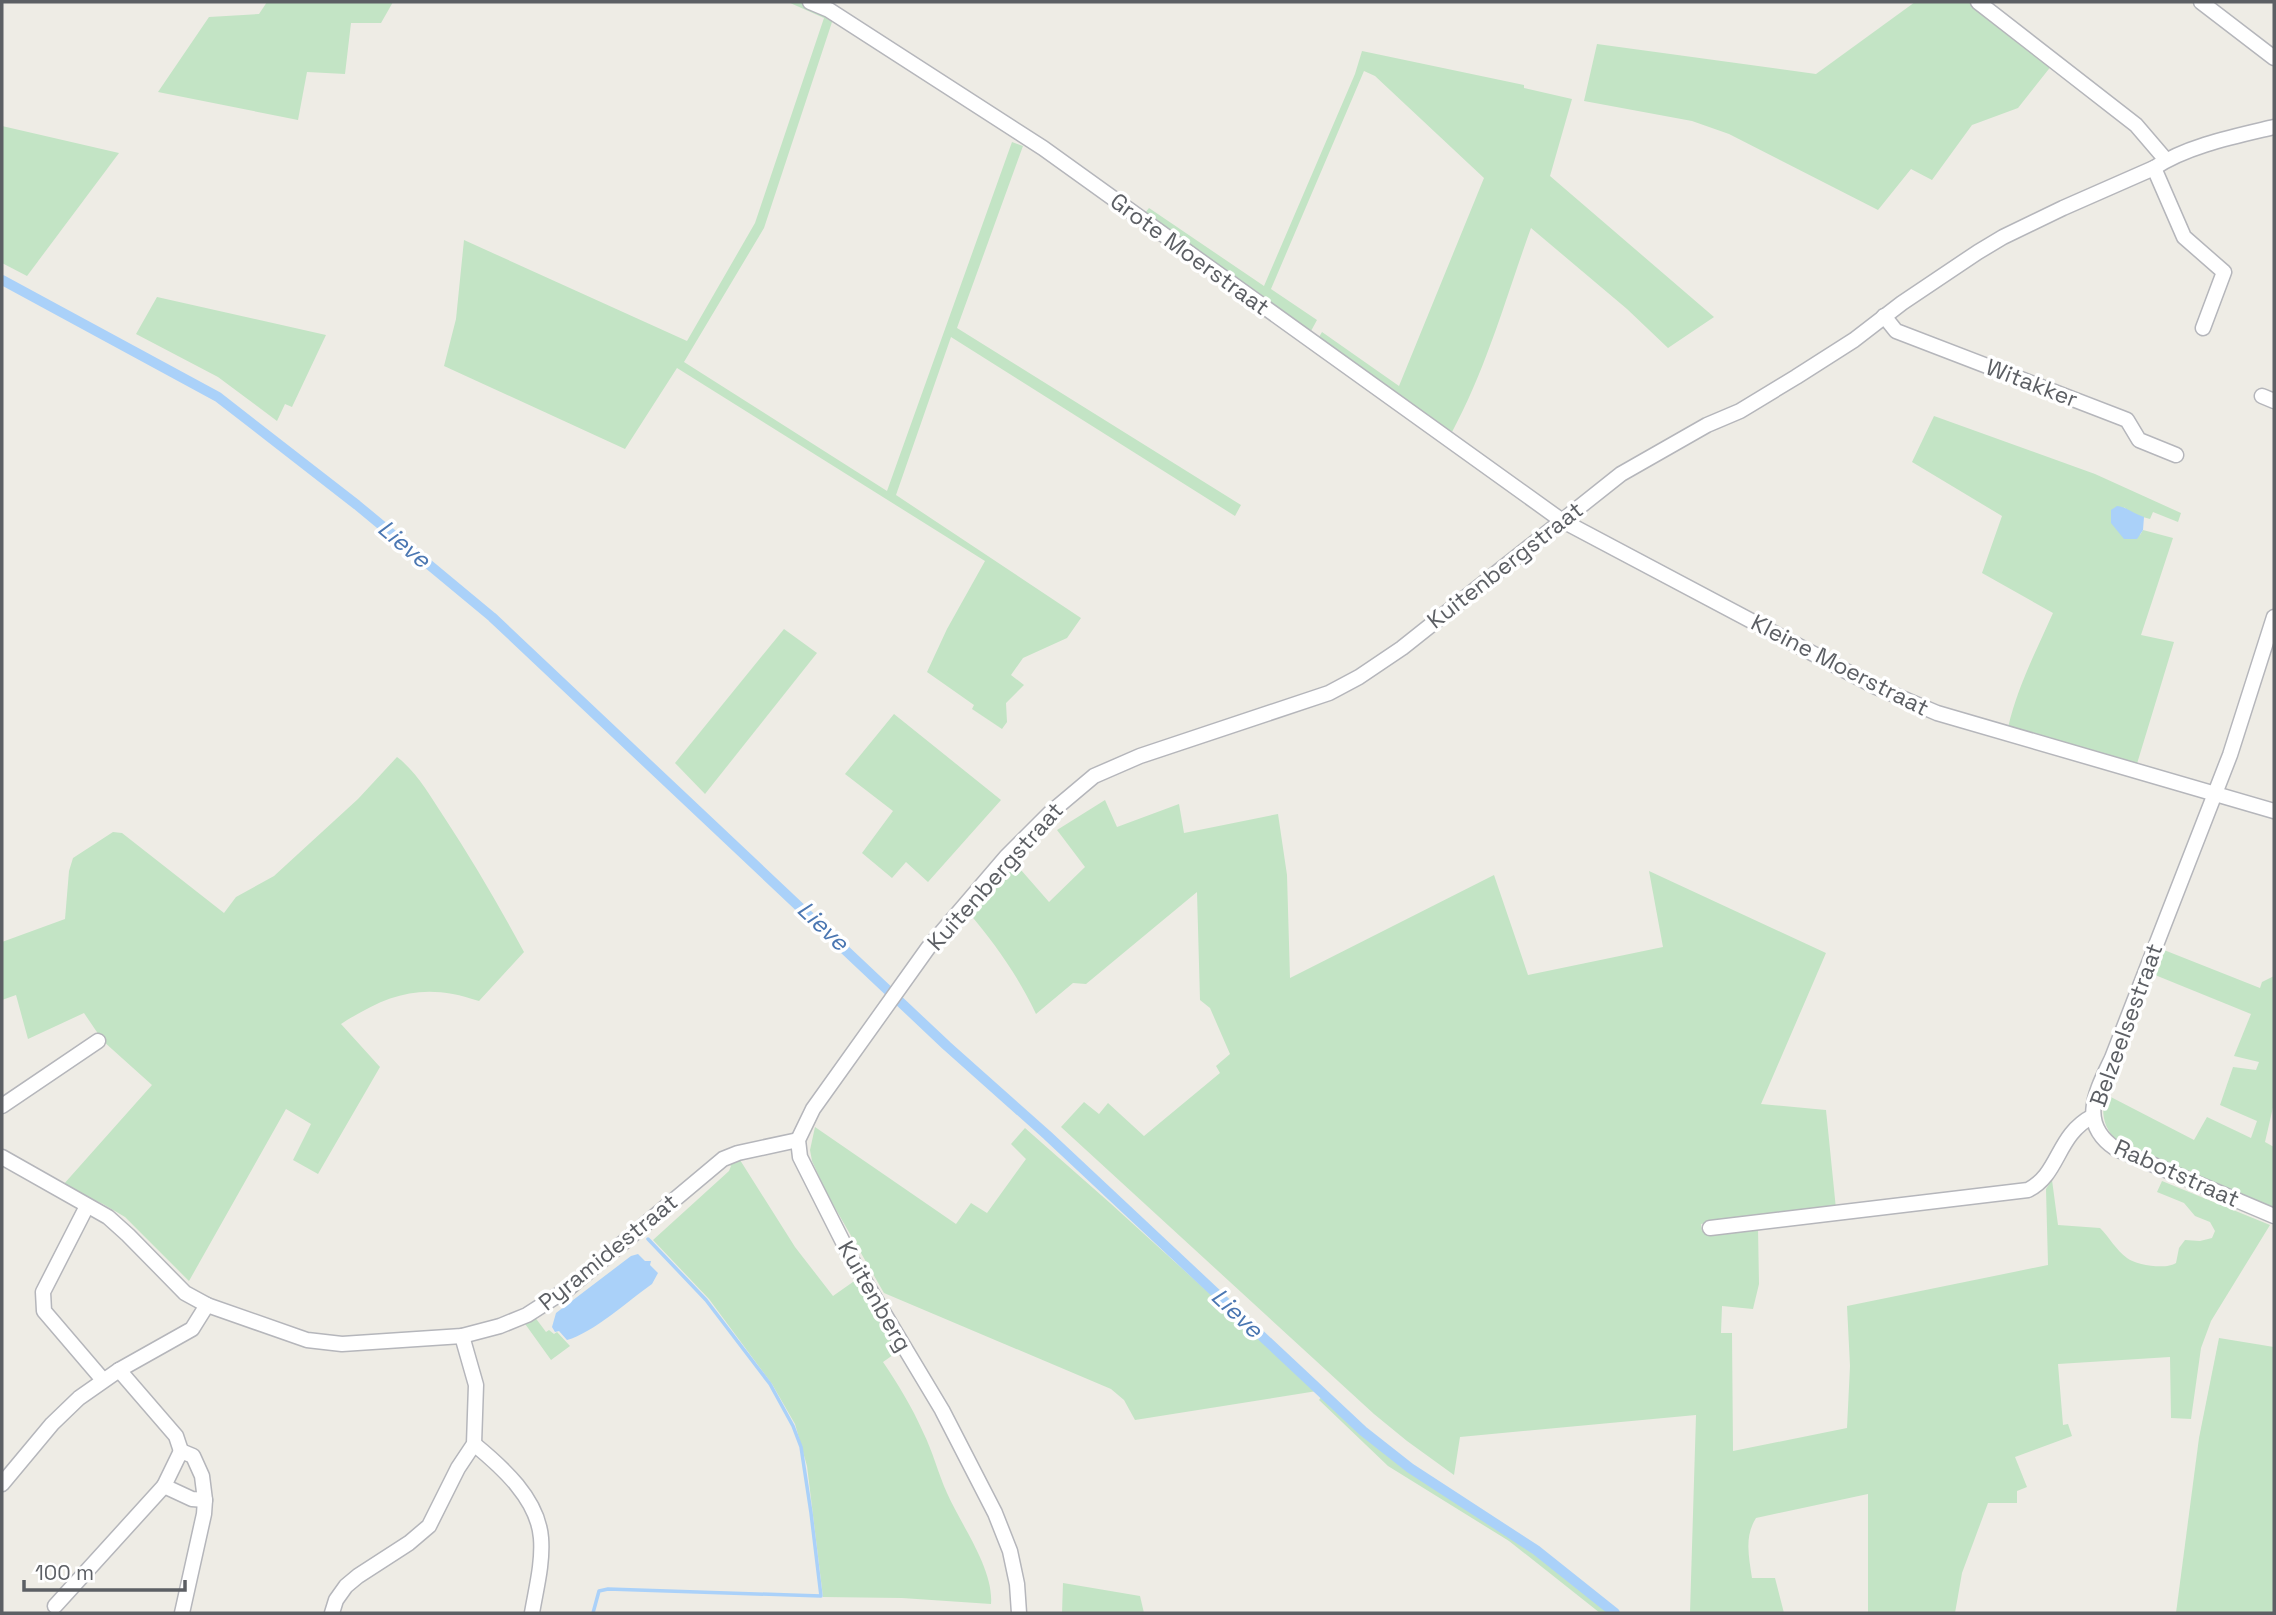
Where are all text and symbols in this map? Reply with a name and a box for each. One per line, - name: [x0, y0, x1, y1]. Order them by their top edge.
- street label: Grote Moerstraat: [1104, 186, 1276, 322]
- street label: Witakker: [1982, 352, 2082, 414]
- street label: Kuitenbergstraat: [1421, 495, 1589, 635]
- water label: Lieve: [372, 513, 438, 575]
- street label: Kleine Moerstraat: [1746, 607, 1934, 723]
- street label: Kuitenbergstraat: [920, 795, 1070, 957]
- water label: Lieve: [791, 894, 856, 958]
- street label: Belzeelsestraat: [2083, 939, 2169, 1111]
- street label: Rabotstraat: [2110, 1132, 2244, 1214]
- street label: Pyramidestraat: [532, 1187, 684, 1317]
- street label: Kuitenberg: [831, 1235, 919, 1357]
- water label: Lieve: [1205, 1281, 1270, 1345]
- scale bar: [24, 1548, 186, 1592]
- text: 100 m: [35, 1559, 94, 1586]

